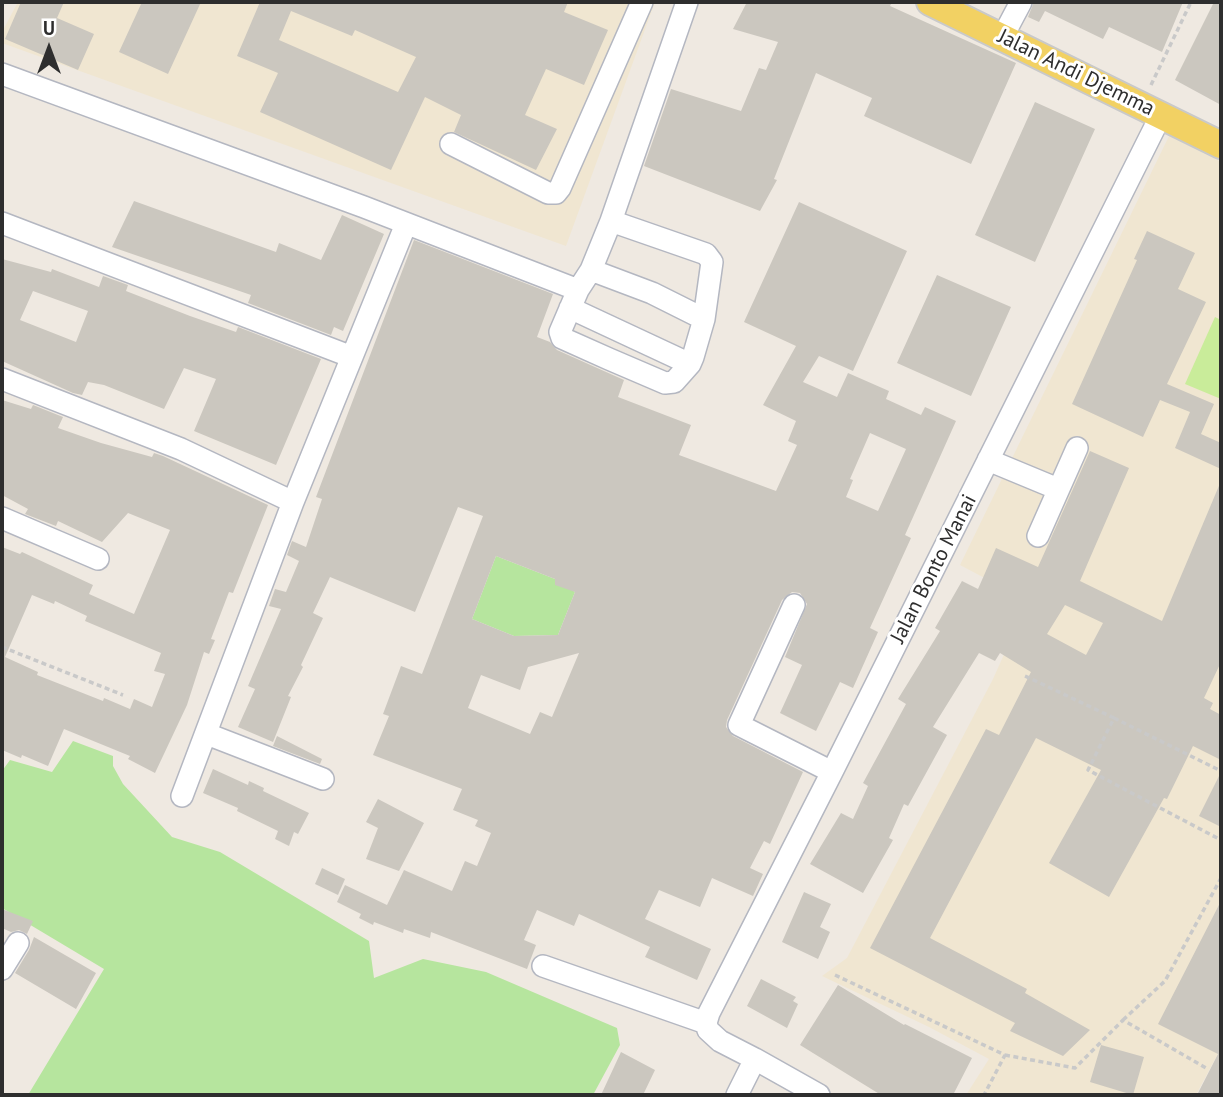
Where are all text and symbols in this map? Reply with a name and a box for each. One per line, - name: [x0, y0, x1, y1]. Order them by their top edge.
- north arrow: [14, 14, 84, 84]
- text: U: [43, 16, 55, 40]
- street label: Jalan Andi Djemma: [994, 24, 1158, 122]
- street label: Jalan Bonto Manai: [886, 490, 982, 648]

